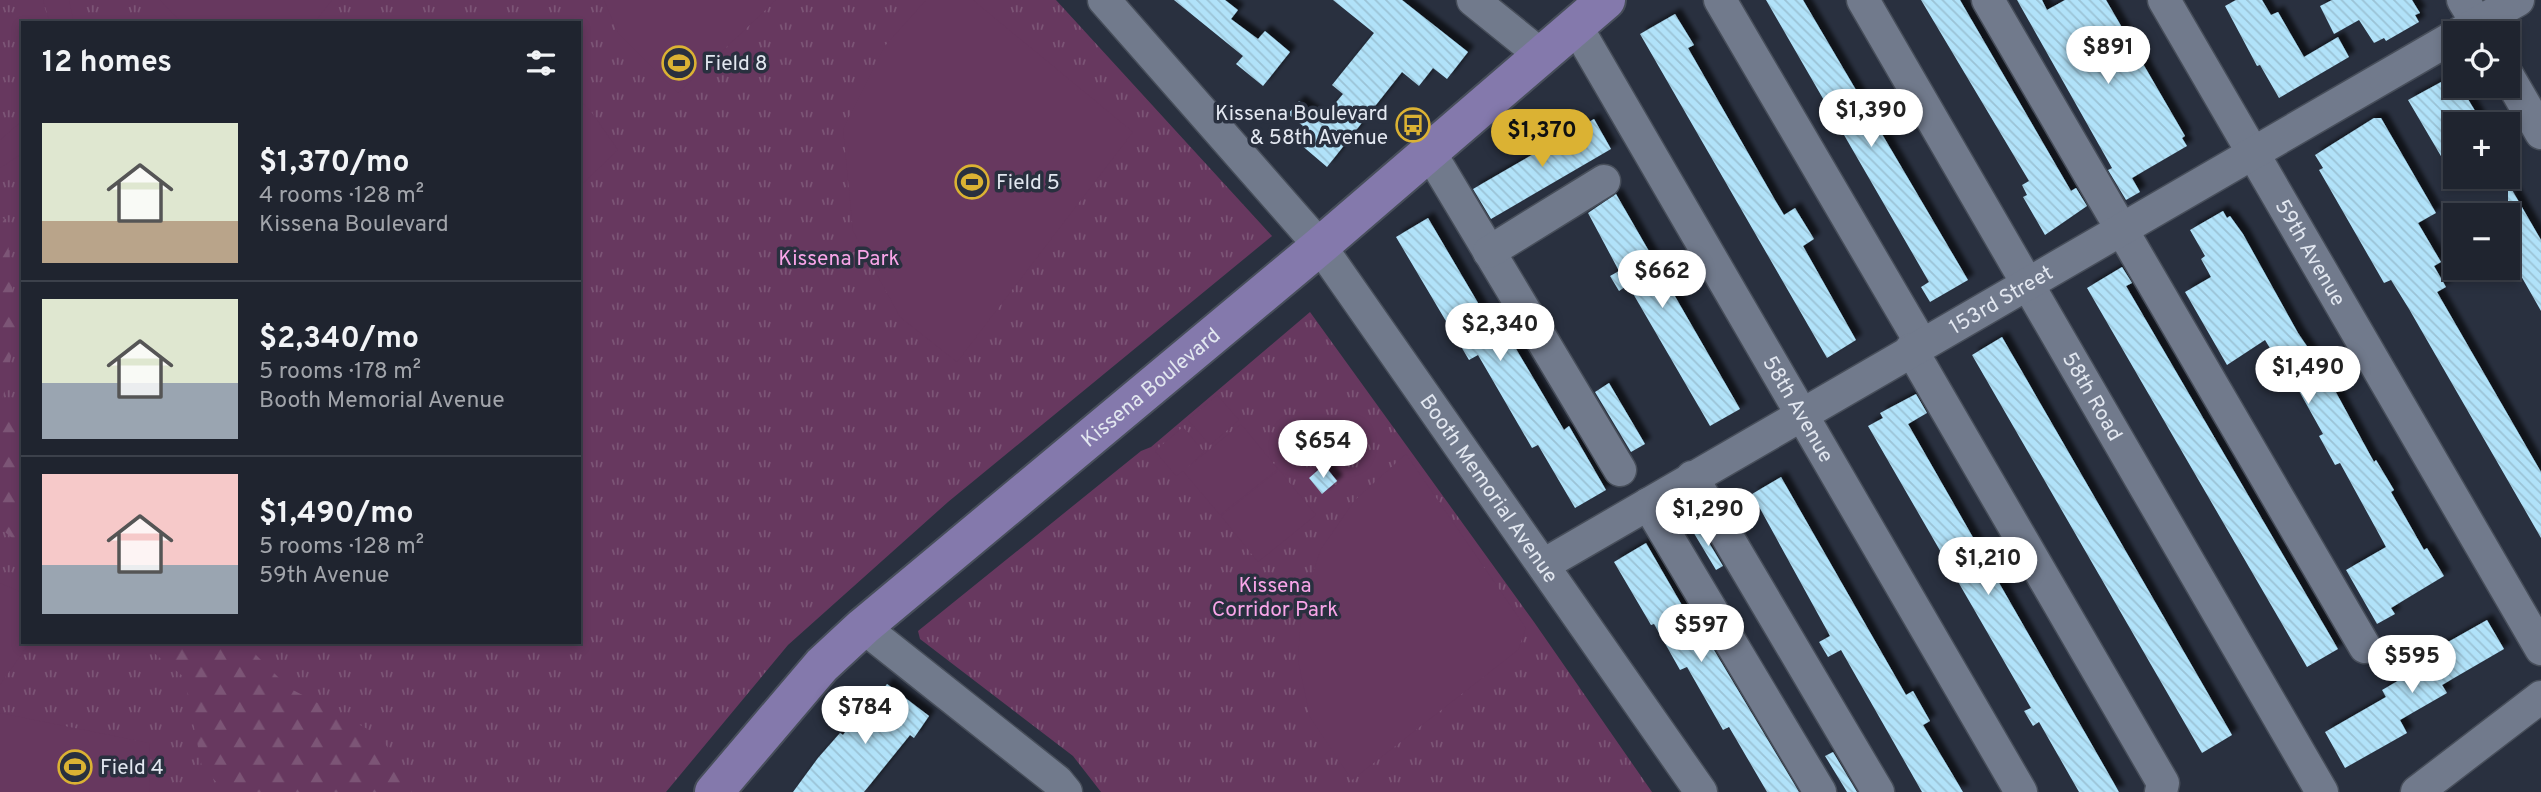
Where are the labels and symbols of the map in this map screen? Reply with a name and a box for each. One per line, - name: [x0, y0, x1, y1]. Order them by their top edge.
- pin: $891: [2067, 27, 2149, 86]
- sports icon: Field 8: [660, 44, 698, 82]
- place label: Field 8: [704, 51, 768, 78]
- pin: $1,390: [1814, 90, 1928, 149]
- place label: Kissena Boulevard & 58th Avenue: [1215, 101, 1388, 152]
- bus stop icon: Kissena Boulevard & 58th Avenue: [1394, 106, 1432, 144]
- pin: $1,370: [1485, 110, 1599, 169]
- sports icon: Field 5: [953, 163, 991, 201]
- place label: Field 5: [996, 170, 1060, 197]
- street label: 59th Avenue: [2268, 195, 2351, 312]
- park label: Kissena Park: [778, 246, 900, 273]
- pin: $662: [1621, 250, 1703, 310]
- street label: 153rd Street: [1945, 260, 2058, 342]
- pin: $2,340: [1443, 304, 1557, 363]
- street label: Kissena Boulevard: [1076, 323, 1227, 454]
- pin: $1,490: [2251, 346, 2365, 406]
- street label: 58th Road: [2055, 348, 2128, 446]
- street label: 58th Avenue: [1756, 351, 1839, 468]
- street label: Booth Memorial Avenue: [1413, 390, 1563, 589]
- pin: $654: [1282, 420, 1364, 480]
- pin: $1,290: [1651, 489, 1765, 548]
- pin: $1,210: [1931, 538, 2045, 597]
- park label: Kissena Corridor Park: [1212, 573, 1338, 624]
- pin: $597: [1660, 604, 1742, 664]
- pin: $595: [2371, 636, 2453, 695]
- pin: $784: [824, 686, 906, 746]
- sports icon: Field 4: [56, 748, 94, 786]
- place label: Field 4: [100, 755, 164, 782]

